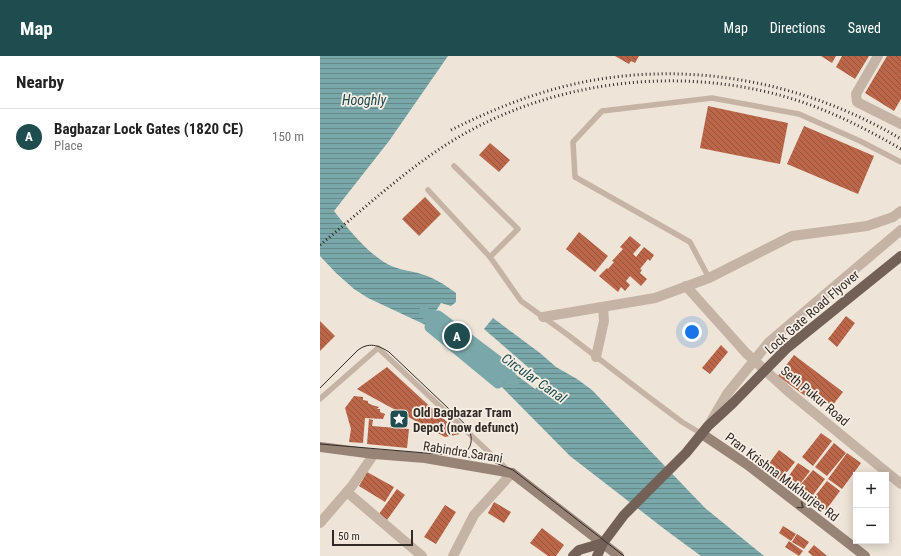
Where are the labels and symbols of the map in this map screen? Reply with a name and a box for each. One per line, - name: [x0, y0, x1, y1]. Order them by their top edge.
- water label: Hooghly: [342, 92, 386, 108]
- street label: Lock Gate Road Flyover: [762, 267, 862, 357]
- pin: A: [444, 321, 470, 351]
- your location: [682, 322, 702, 342]
- water label: Circular Canal: [499, 350, 570, 407]
- street label: Seth Pukur Road: [778, 363, 852, 429]
- place label: Old Bagbazar Tram Depot (now defunct): [413, 405, 519, 435]
- place icon: Old Bagbazar Tram Depot (now defunct): [388, 408, 410, 430]
- street label: Pran Krishna Mukhurjee Rd: [722, 429, 842, 525]
- street label: Rabindra Sarani: [422, 438, 504, 466]
- one-way arrow: [797, 502, 804, 509]
- scale bar: [332, 528, 413, 547]

